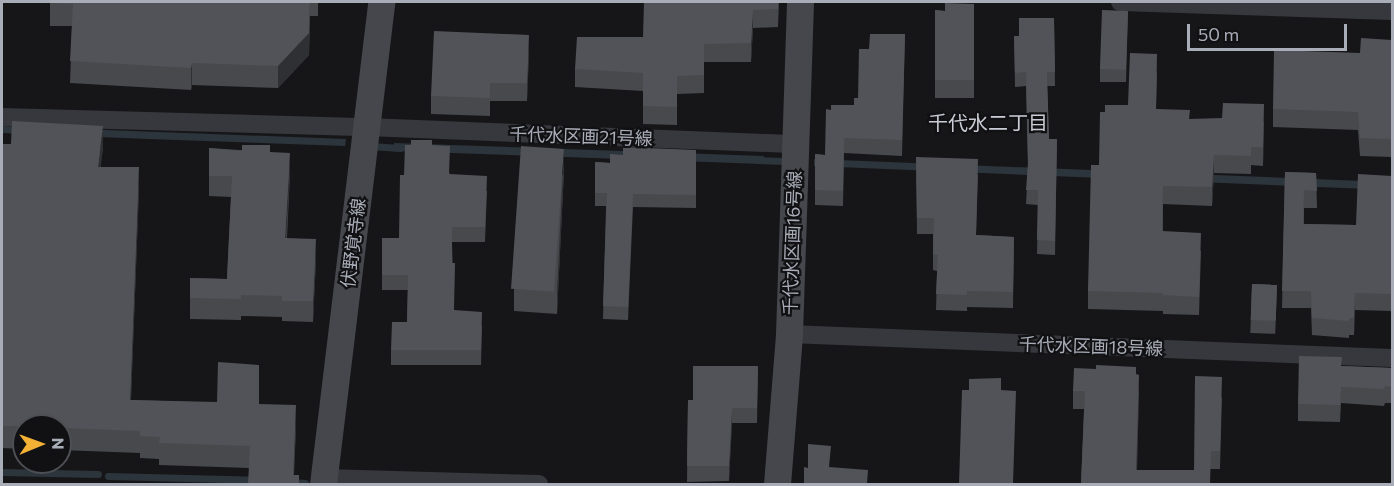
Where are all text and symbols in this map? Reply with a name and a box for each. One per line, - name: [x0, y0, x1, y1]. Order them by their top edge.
- scale bar: [1190, 12, 1350, 50]
- text: 50 m: [1198, 23, 1239, 45]
- district label: 千代水二丁目: [928, 110, 1048, 134]
- street label: 千代水区画21号線: [509, 123, 653, 149]
- street label: 千代水区画16号線: [779, 170, 805, 316]
- street label: 伏野覚寺線: [337, 197, 369, 289]
- street label: 千代水区画18号線: [1018, 333, 1164, 359]
- north arrow: [12, 414, 72, 474]
- text: N: [49, 438, 68, 450]

